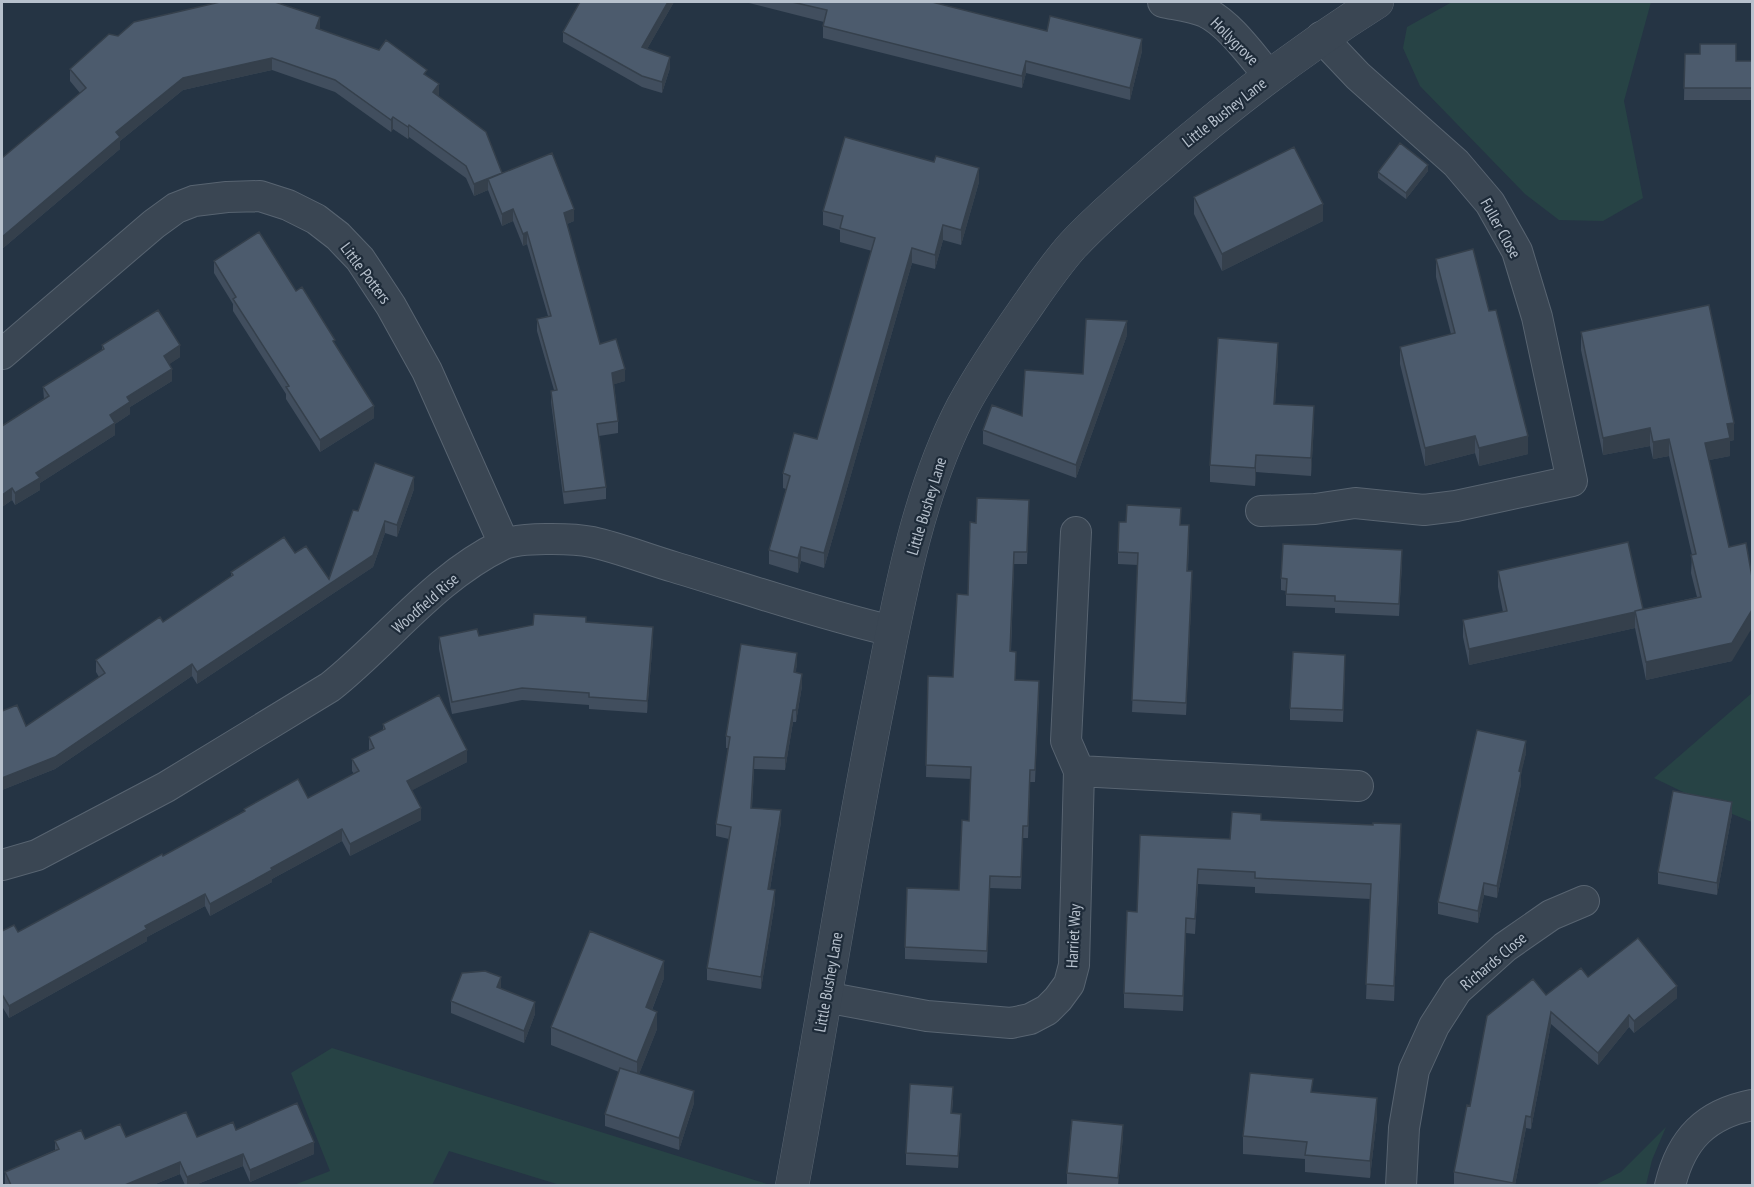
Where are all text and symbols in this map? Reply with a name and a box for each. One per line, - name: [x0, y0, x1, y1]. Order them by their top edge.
- street label: Hollygrove: [1207, 13, 1263, 69]
- street label: Little Bushey Lane: [1178, 73, 1270, 151]
- street label: Fuller Close: [1476, 195, 1526, 261]
- street label: Little Potters: [337, 238, 395, 308]
- street label: Little Bushey Lane: [902, 455, 950, 557]
- street label: Woodfield Rise: [388, 569, 462, 637]
- street label: Harriet Way: [1061, 904, 1085, 968]
- street label: Richards Close: [1456, 928, 1530, 994]
- street label: Little Bushey Lane: [809, 930, 847, 1034]

